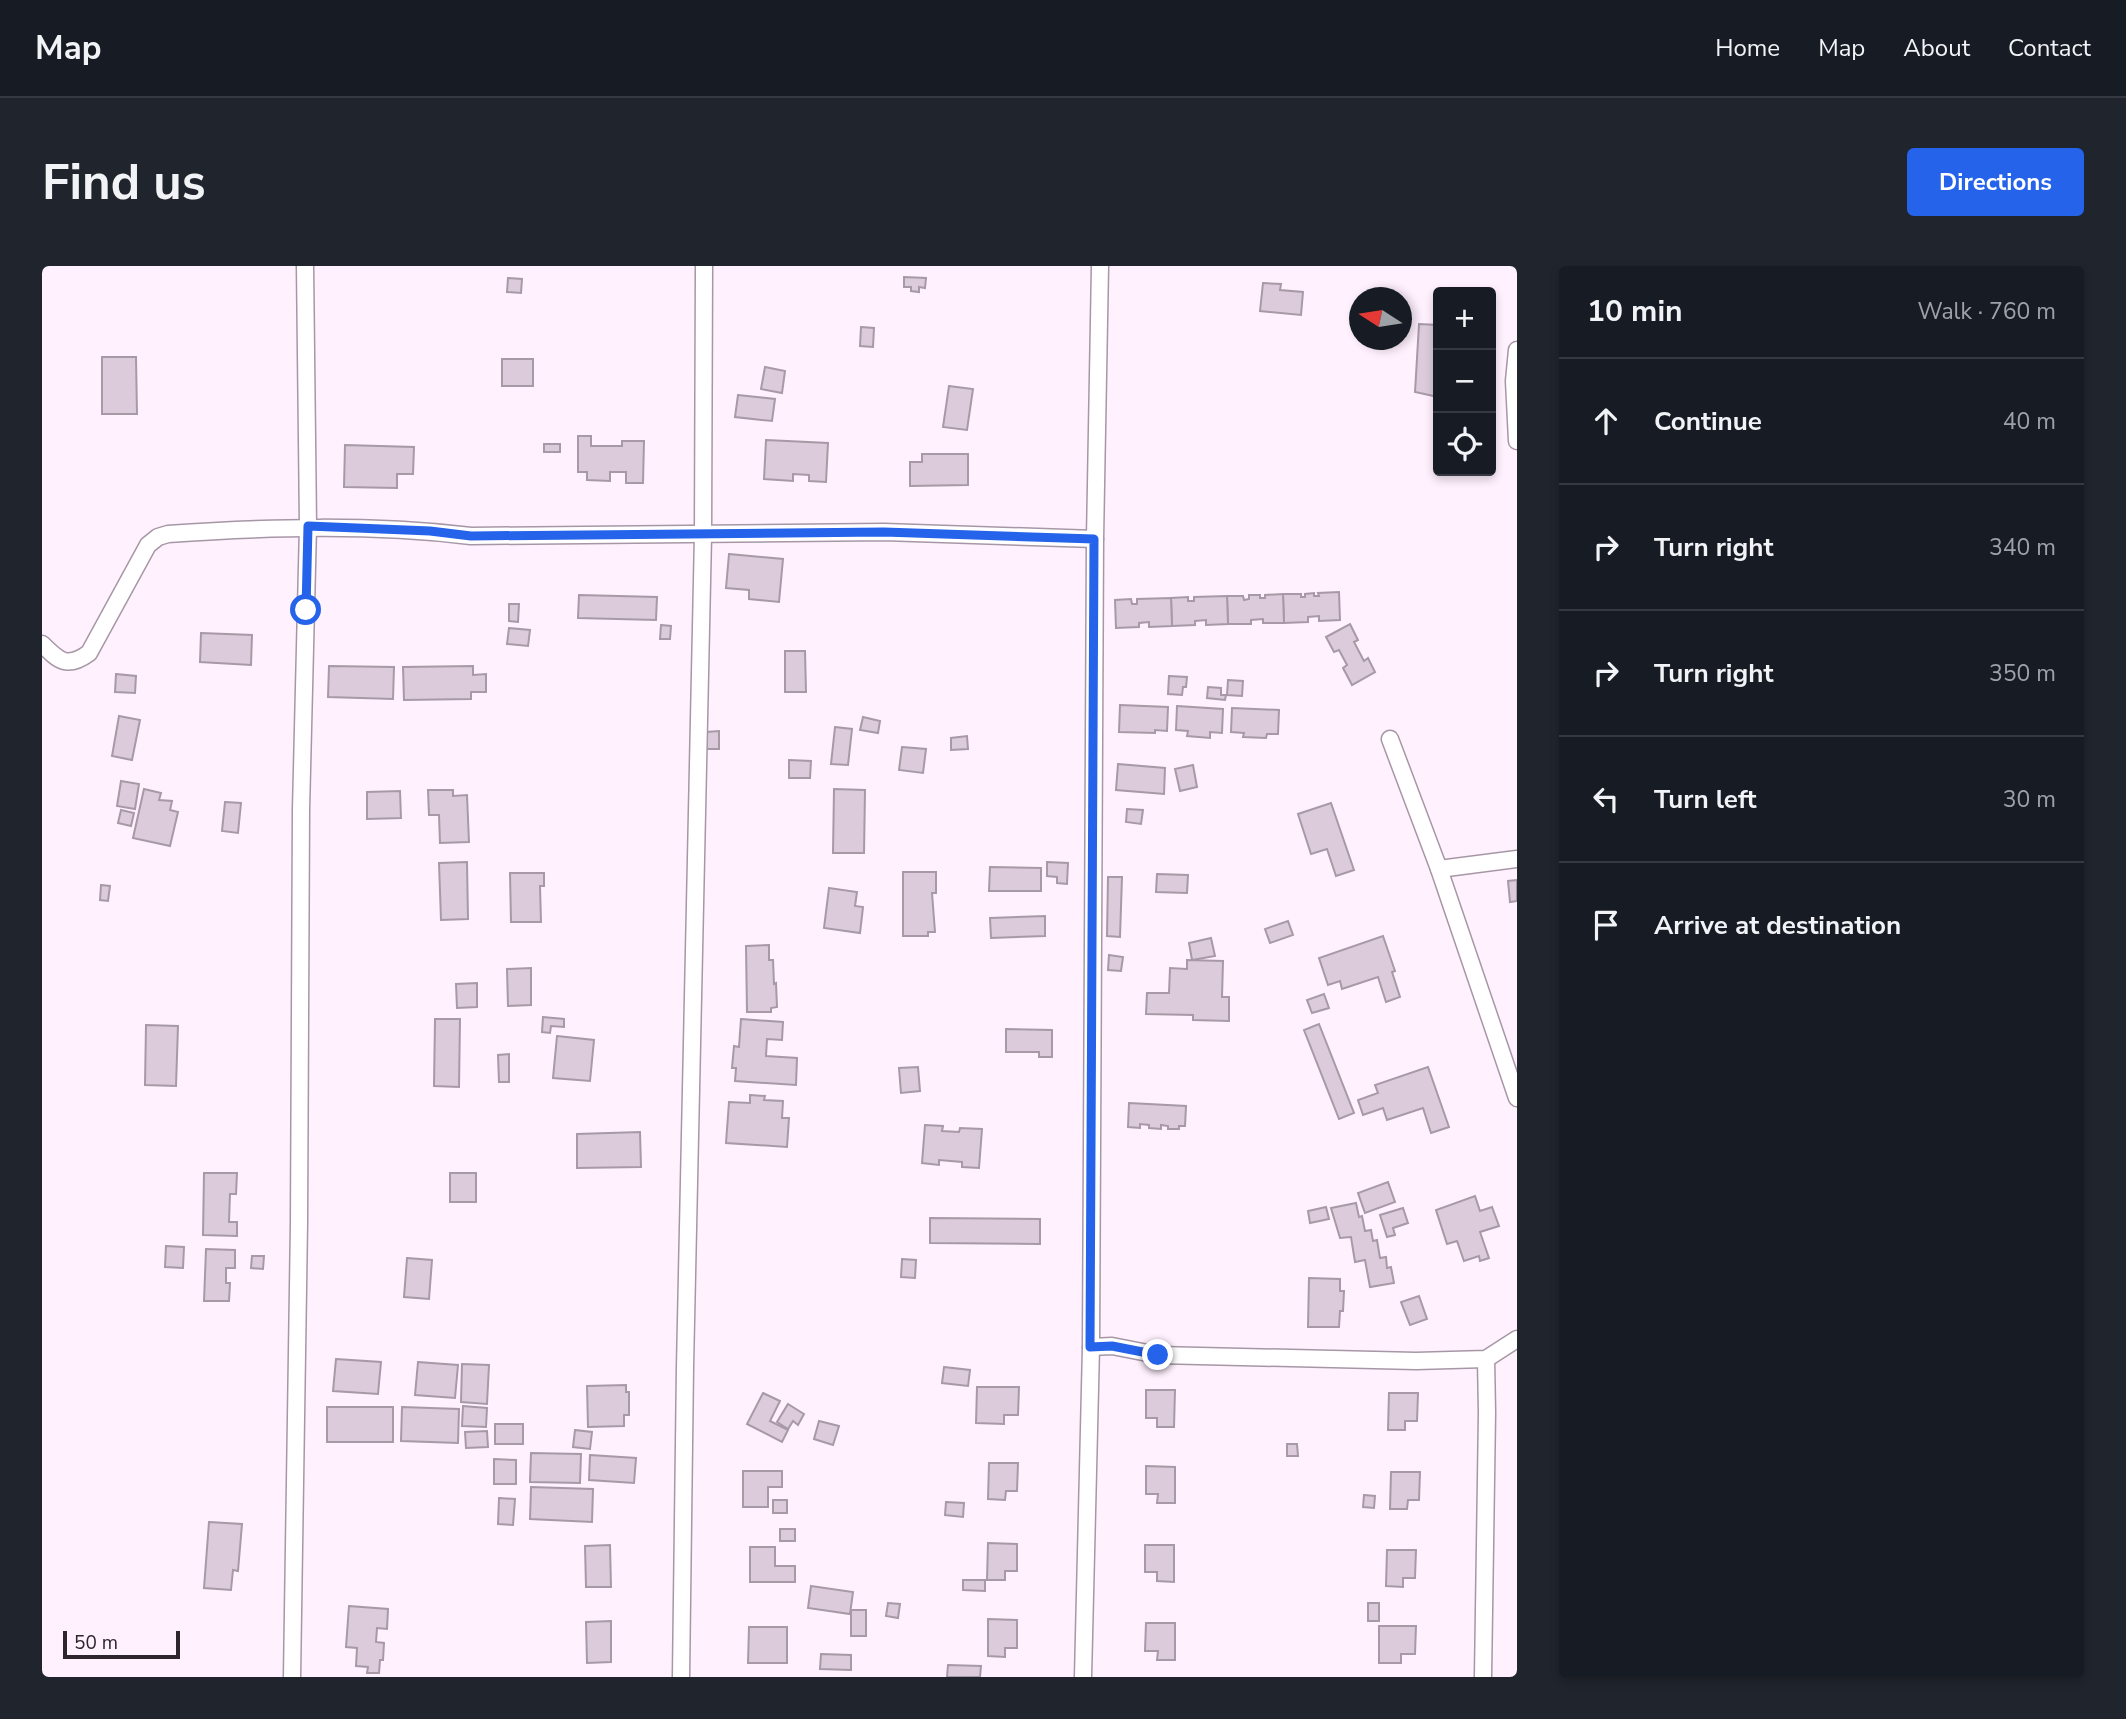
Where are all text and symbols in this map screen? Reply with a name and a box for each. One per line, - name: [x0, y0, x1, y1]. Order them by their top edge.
- text: Map: [35, 26, 102, 71]
- text: Home: [1715, 32, 1780, 64]
- text: Map: [1818, 32, 1865, 64]
- text: About: [1903, 32, 1970, 64]
- text: Contact: [2008, 32, 2091, 64]
- button: Directions: [1907, 148, 2084, 216]
- text: Find us: [42, 149, 206, 216]
- north arrow: [1349, 287, 1412, 350]
- map controls: [1433, 287, 1496, 476]
- button: +: [1433, 287, 1496, 350]
- text: 10 min: [1587, 291, 1683, 332]
- text: Walk · 760 m: [1917, 296, 2056, 327]
- button: −: [1433, 350, 1496, 413]
- icon: ahead: [1587, 402, 1625, 440]
- text: Continue: [1654, 404, 1762, 439]
- text: 40 m: [2003, 406, 2056, 437]
- button: locate: [1433, 413, 1496, 476]
- icon: right: [1587, 528, 1625, 566]
- text: Turn right: [1654, 530, 1773, 565]
- text: 340 m: [1989, 532, 2056, 563]
- route start: [290, 594, 321, 625]
- icon: right: [1587, 654, 1625, 692]
- text: Turn right: [1654, 656, 1773, 691]
- text: 350 m: [1989, 658, 2056, 689]
- icon: left: [1587, 780, 1625, 818]
- text: Turn left: [1654, 782, 1757, 817]
- text: 30 m: [2003, 784, 2056, 815]
- icon: arrive: [1587, 906, 1625, 944]
- text: Arrive at destination: [1654, 908, 1901, 943]
- route end: [1142, 1339, 1173, 1370]
- scale bar: [63, 1628, 180, 1660]
- text: 50 m: [74, 1630, 118, 1656]

